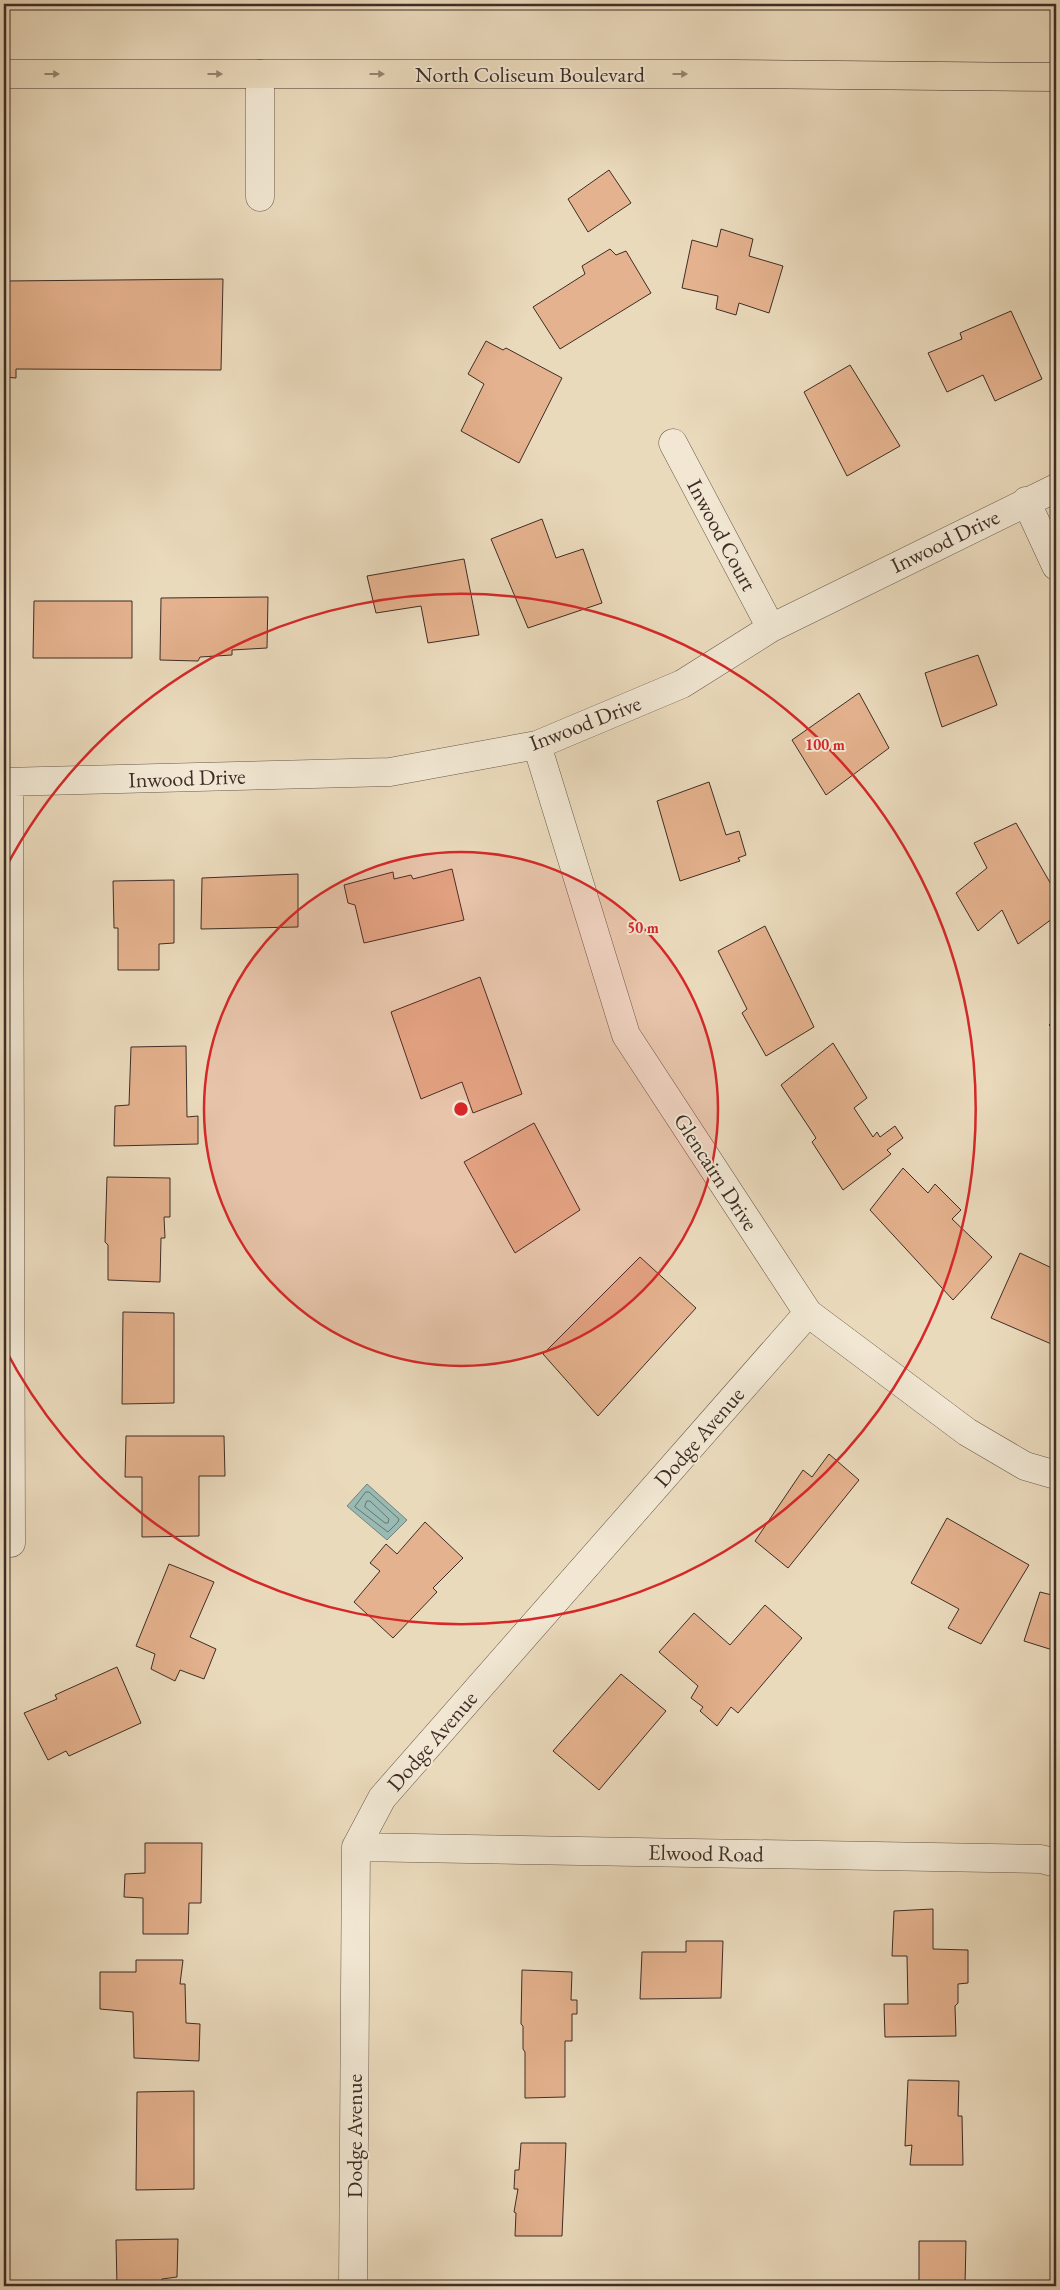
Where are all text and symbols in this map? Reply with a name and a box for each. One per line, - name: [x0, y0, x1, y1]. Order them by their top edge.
- street label: North Coliseum Boulevard: [415, 60, 646, 89]
- one-way arrow: [45, 70, 61, 78]
- one-way arrow: [207, 70, 223, 78]
- one-way arrow: [370, 70, 386, 78]
- one-way arrow: [672, 70, 688, 78]
- street label: Inwood Court: [680, 474, 764, 596]
- street label: Inwood Drive: [886, 502, 1004, 580]
- street label: Inwood Drive: [525, 688, 645, 758]
- text: 100 m: [805, 735, 845, 754]
- street label: Inwood Drive: [128, 761, 247, 795]
- text: 50 m: [627, 918, 659, 937]
- centre of rings: [452, 1100, 470, 1118]
- street label: Glencairn Drive: [667, 1108, 765, 1237]
- street label: Dodge Avenue: [647, 1380, 751, 1493]
- street label: Dodge Avenue: [380, 1684, 484, 1797]
- street label: Elwood Road: [648, 1837, 765, 1869]
- street label: Dodge Avenue: [340, 2073, 369, 2198]

